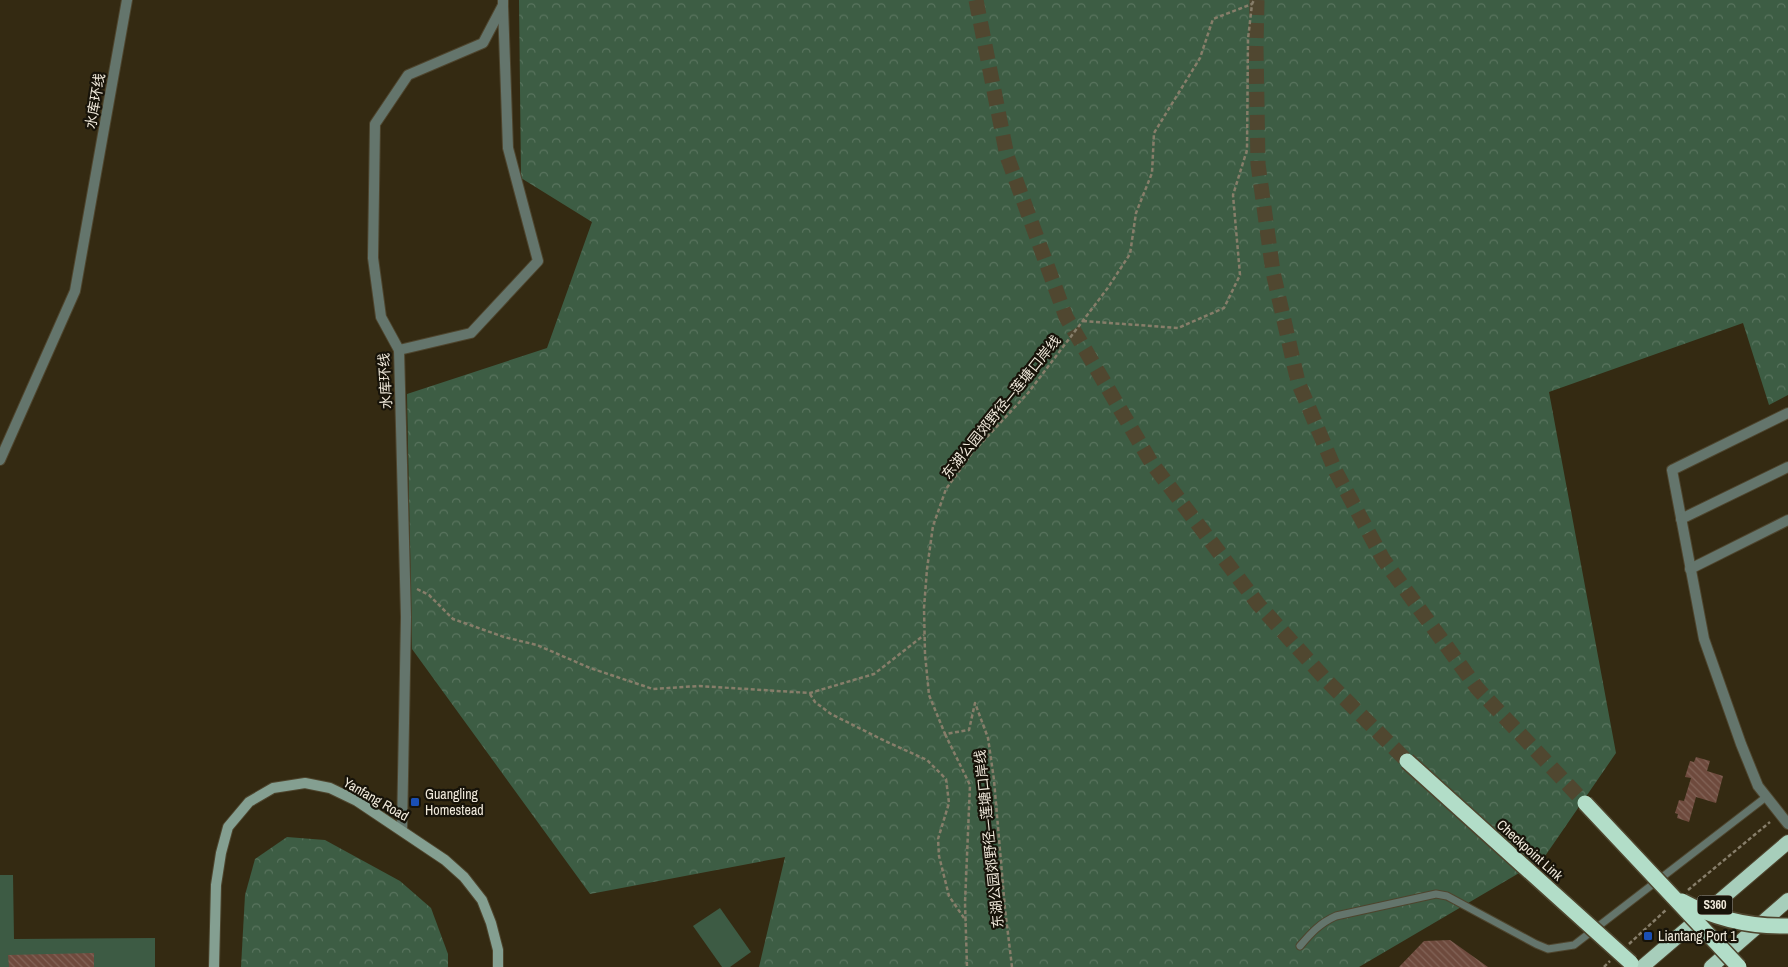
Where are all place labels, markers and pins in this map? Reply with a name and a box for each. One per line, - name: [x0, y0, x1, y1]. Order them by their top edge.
- place label: Guangling Homestead: [425, 785, 484, 819]
- marker: Guangling Homestead: [409, 796, 421, 808]
- place label: Liantang Port 1: [1658, 927, 1737, 945]
- marker: Liantang Port 1: [1642, 930, 1654, 942]

